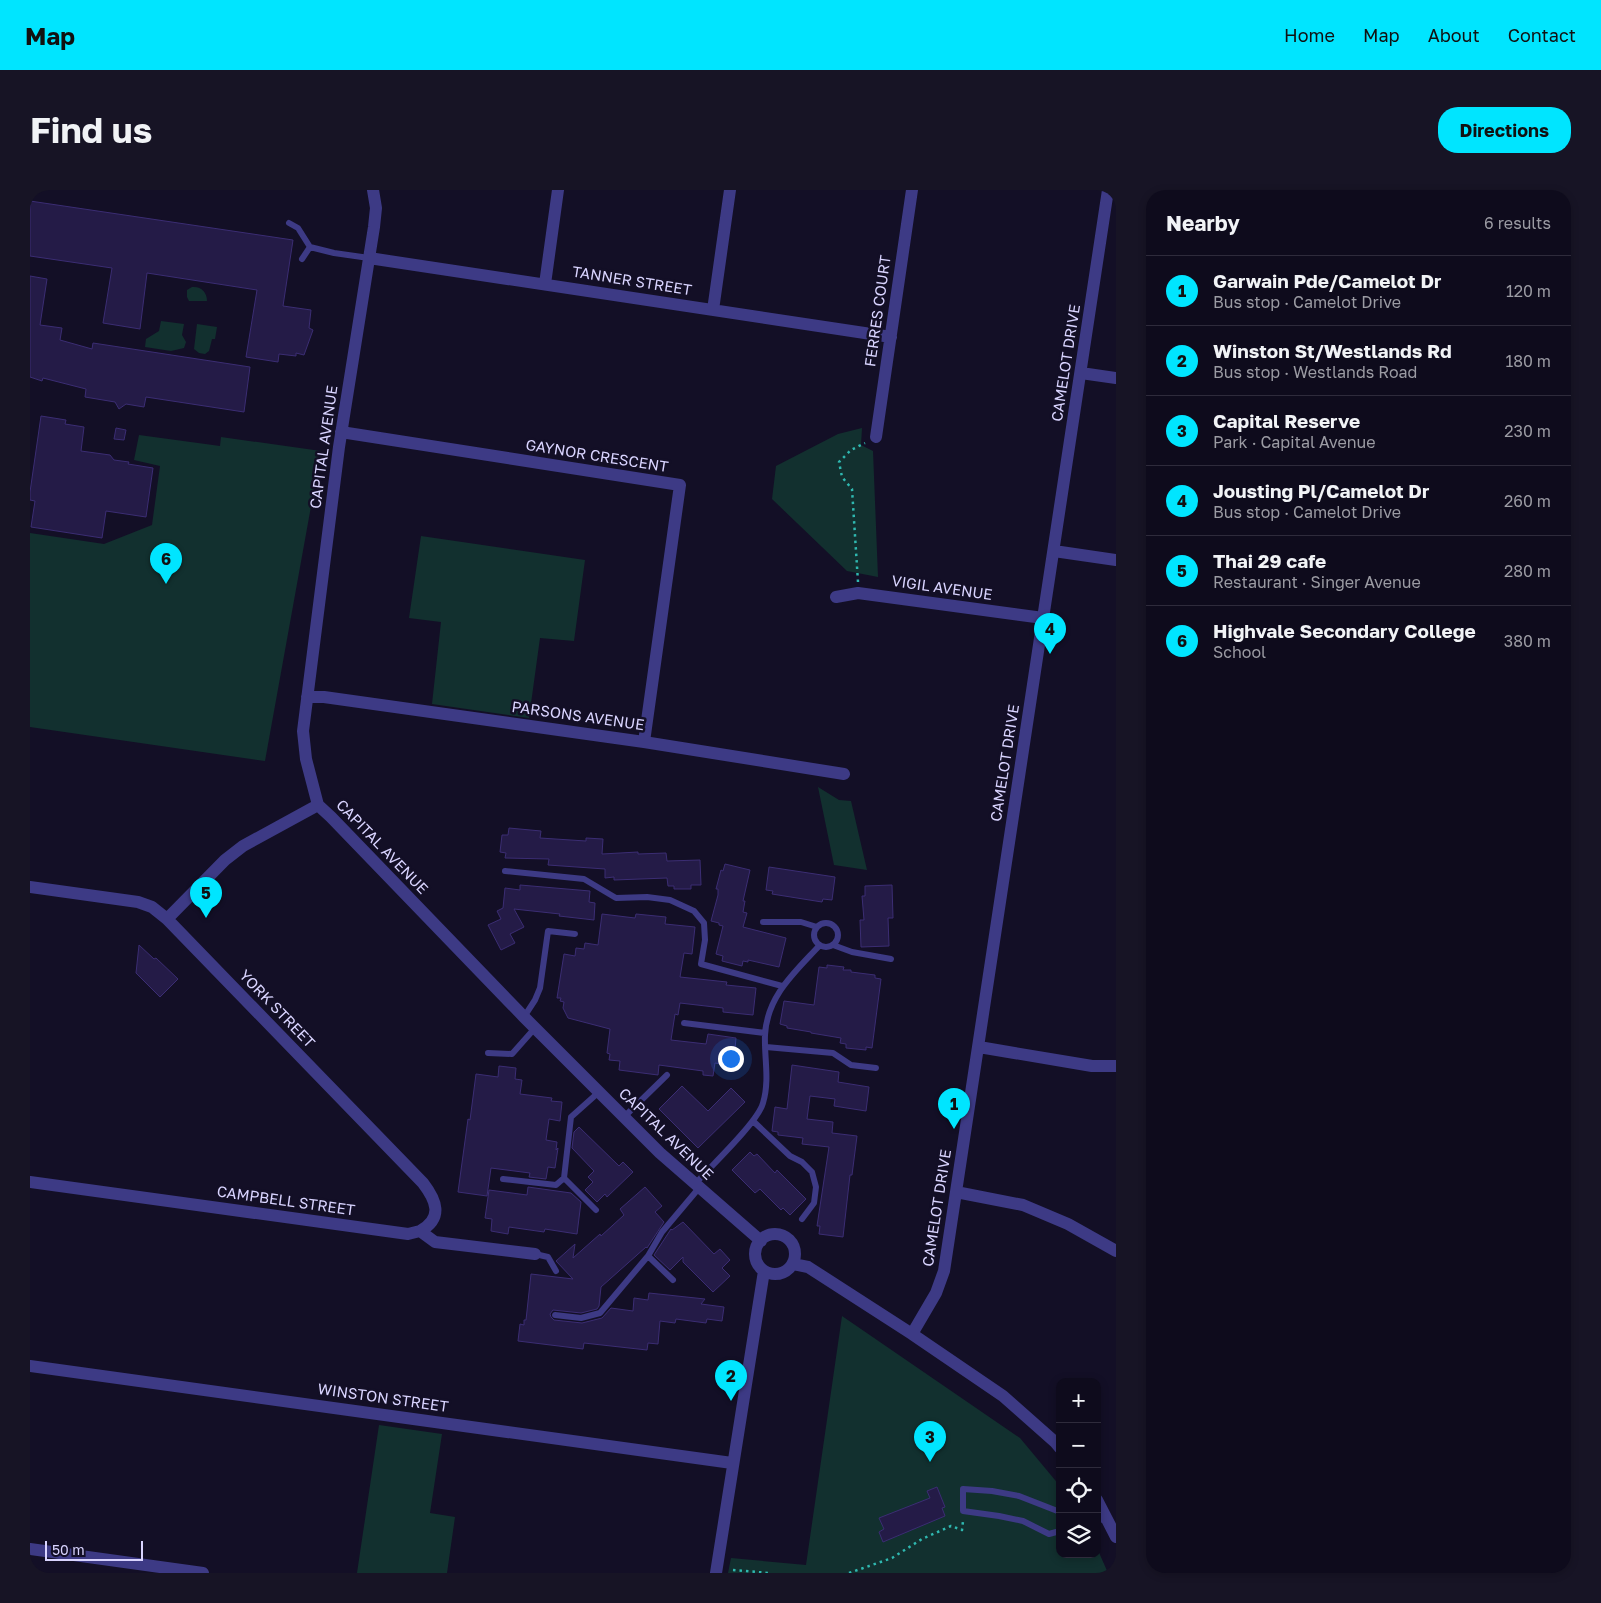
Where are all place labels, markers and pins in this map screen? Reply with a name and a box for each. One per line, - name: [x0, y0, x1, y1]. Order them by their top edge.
- pin: 6: [150, 543, 182, 584]
- pin: 4: [1034, 613, 1066, 654]
- pin: 5: [190, 877, 222, 918]
- pin: 1: [938, 1088, 970, 1129]
- pin: 2: [715, 1360, 747, 1401]
- pin: 3: [914, 1421, 946, 1462]

